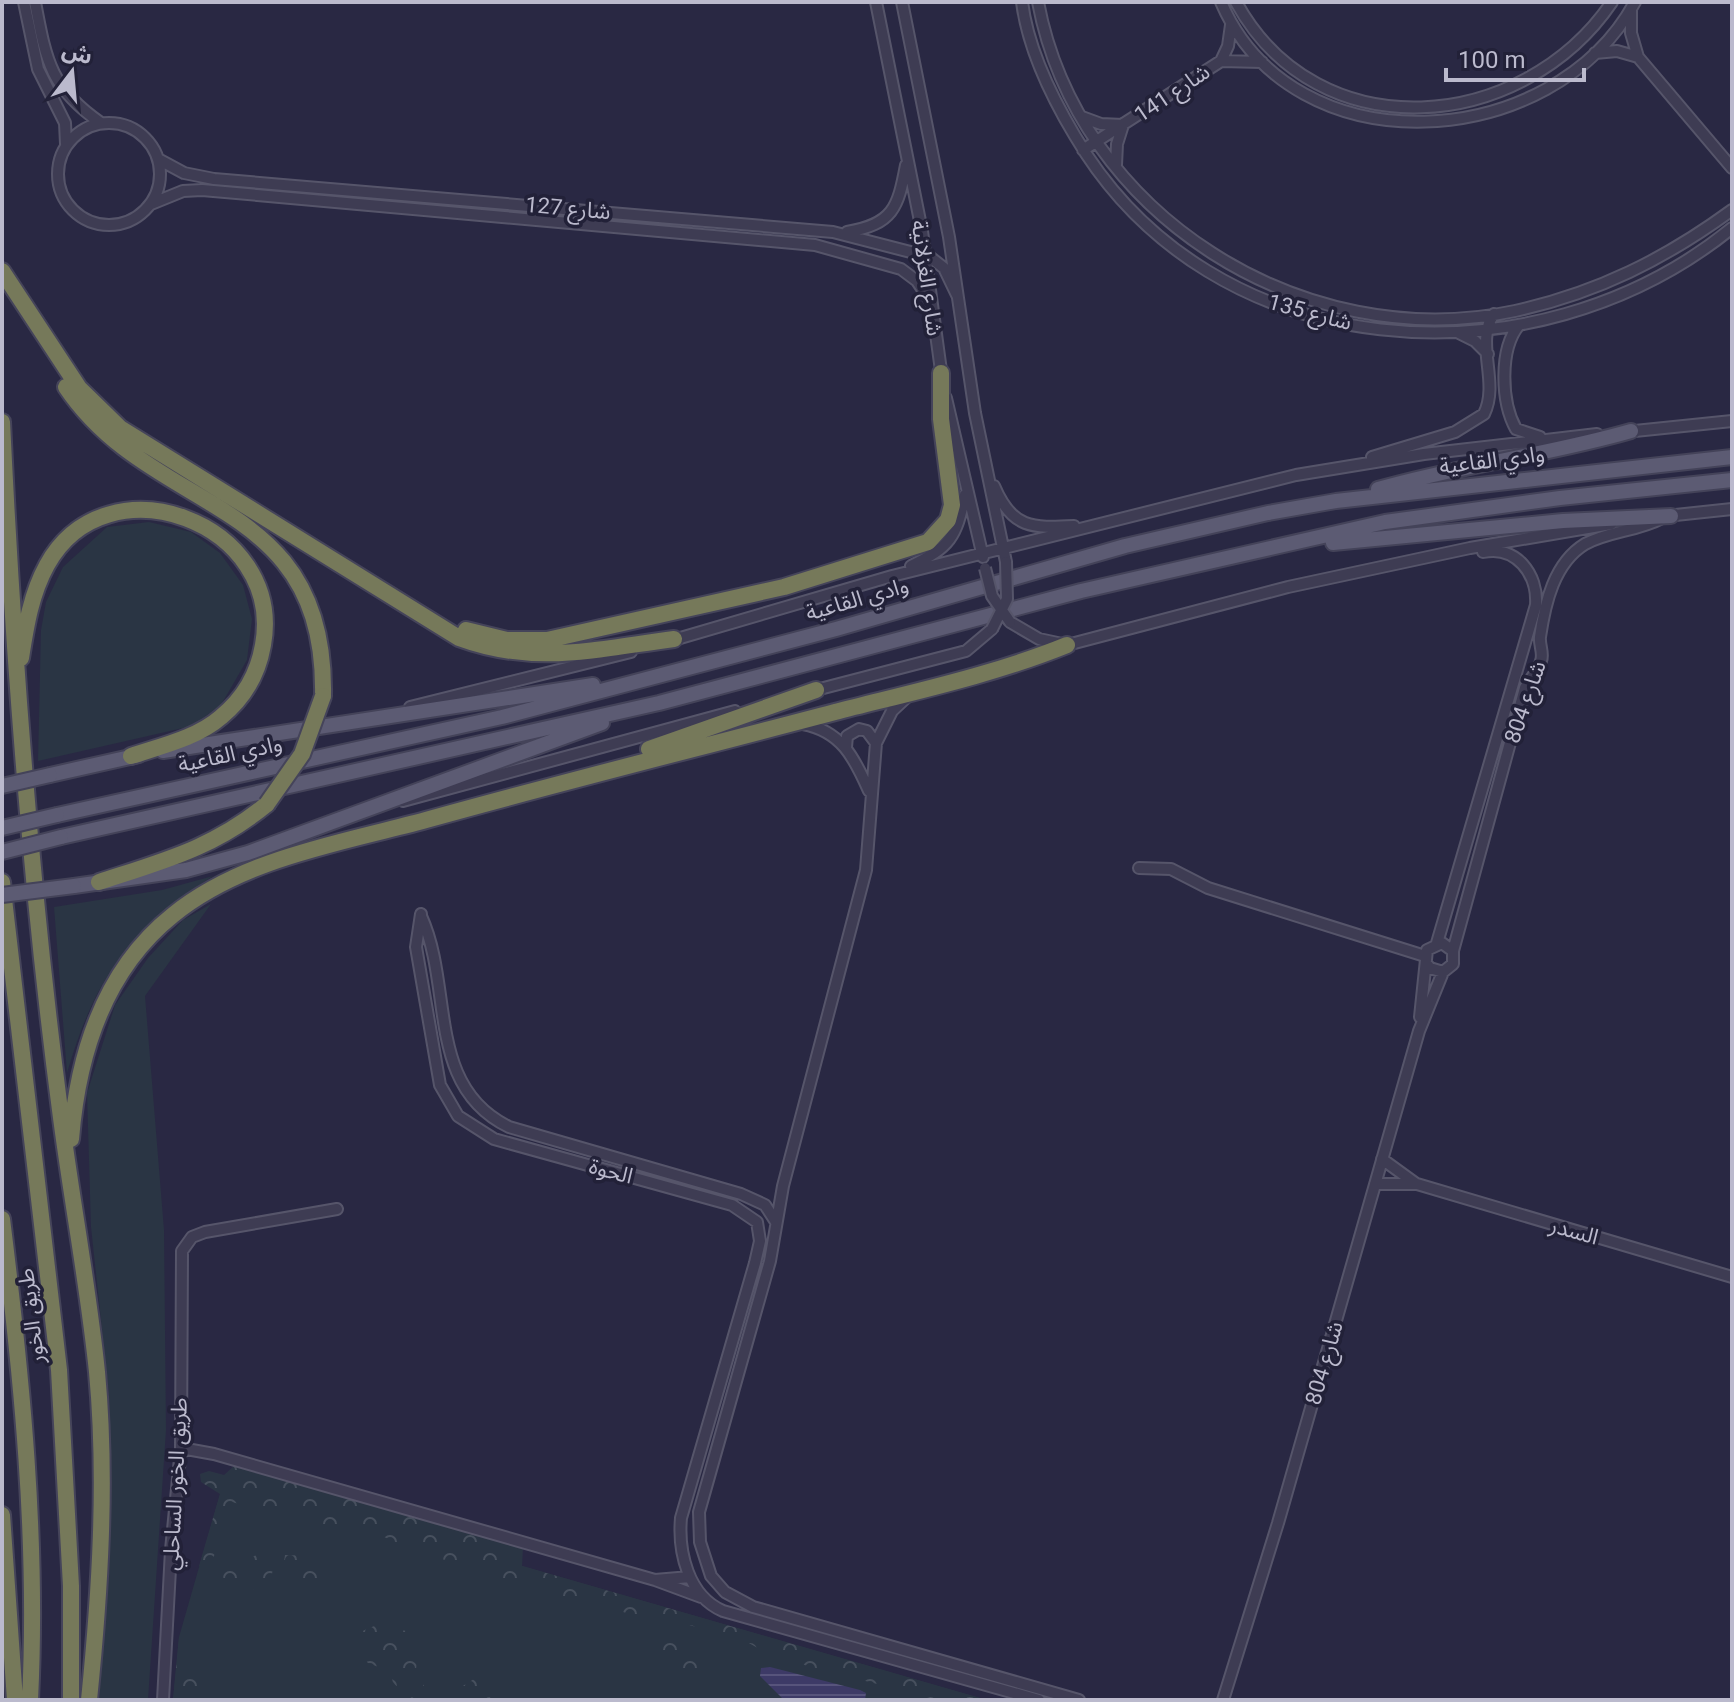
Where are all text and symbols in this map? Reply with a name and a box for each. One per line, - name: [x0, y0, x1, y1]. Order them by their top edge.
- north arrow: [32, 32, 112, 112]
- scale bar: [1446, 32, 1584, 82]
- text: ش: [59, 37, 95, 69]
- text: 100 m: [1458, 46, 1525, 74]
- street label: شارع 141: [1130, 59, 1217, 131]
- street label: شارع 127: [524, 192, 612, 228]
- street label: شارع الغزلانية: [903, 219, 947, 338]
- street label: شارع 135: [1264, 289, 1354, 339]
- street label: وادي القاعية: [1438, 441, 1547, 483]
- street label: وادي القاعية: [803, 572, 913, 630]
- street label: شارع 804: [1499, 658, 1555, 748]
- street label: وادي القاعية: [176, 731, 285, 781]
- street label: الحوة: [586, 1153, 636, 1189]
- street label: السدر: [1546, 1212, 1601, 1251]
- street label: طريق الخور: [13, 1267, 50, 1366]
- street label: شارع 804: [1300, 1318, 1352, 1409]
- street label: طريق الخور الساحلي: [158, 1397, 196, 1571]

